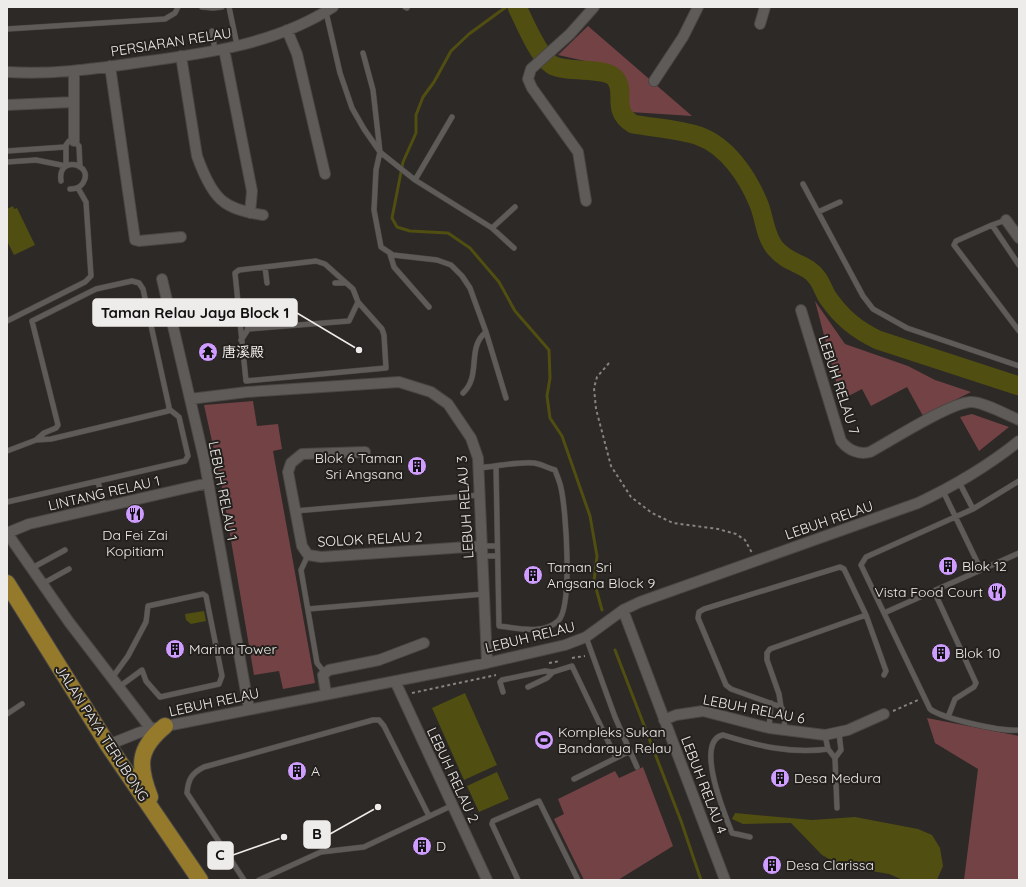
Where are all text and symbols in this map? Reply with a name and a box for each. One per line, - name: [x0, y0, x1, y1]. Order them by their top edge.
- street label: PERSIARAN RELAU: [109, 24, 233, 60]
- callout: Taman Relau Jaya Block 1: [93, 299, 297, 326]
- text: Taman Relau Jaya Block 1: [101, 303, 289, 322]
- street label: LEBUH RELAU 7: [815, 333, 863, 437]
- temple icon: 唐溪殿: [197, 341, 219, 363]
- place label: 唐溪殿: [222, 343, 264, 361]
- street label: LEBUH RELAU 1: [205, 440, 241, 542]
- place label: Blok 6 Taman Sri Angsana: [315, 449, 403, 483]
- building icon: Blok 6 Taman Sri Angsana: [406, 455, 428, 477]
- street label: LEBUH RELAU 3: [452, 455, 478, 559]
- street label: LINTANG RELAU 1: [46, 471, 162, 515]
- street label: LEBUH RELAU: [783, 497, 875, 543]
- restaurant icon: Da Fei Zai Kopitiam: [124, 503, 146, 525]
- place label: Da Fei Zai Kopitiam: [102, 526, 168, 560]
- street label: SOLOK RELAU 2: [317, 527, 423, 551]
- building icon: Blok 12: [937, 555, 959, 577]
- place label: Blok 12: [962, 557, 1007, 575]
- place label: Taman Sri Angsana Block 9: [547, 558, 655, 592]
- building icon: Taman Sri Angsana Block 9: [522, 564, 544, 586]
- restaurant icon: Vista Food Court: [986, 581, 1008, 603]
- place label: Vista Food Court: [874, 583, 983, 601]
- street label: LEBUH RELAU: [483, 617, 577, 657]
- building icon: Marina Tower: [164, 638, 186, 660]
- place label: Marina Tower: [189, 640, 278, 658]
- building icon: Blok 10: [930, 642, 952, 664]
- place label: Blok 10: [955, 644, 1000, 662]
- street label: JALAN PAYA TERUBONG: [51, 661, 153, 805]
- street label: LEBUH RELAU: [167, 684, 261, 720]
- street label: LEBUH RELAU 6: [702, 690, 807, 728]
- place label: Kompleks Sukan Bandaraya Relau: [558, 723, 671, 757]
- street label: LEBUH RELAU 2: [423, 724, 483, 826]
- sports icon: Kompleks Sukan Bandaraya Relau: [533, 729, 555, 751]
- street label: LEBUH RELAU 4: [677, 734, 731, 836]
- building icon: A: [286, 760, 308, 782]
- place label: A: [311, 762, 320, 780]
- building icon: Desa Medura: [769, 767, 791, 789]
- place label: Desa Medura: [794, 769, 881, 787]
- callout: B: [304, 821, 330, 848]
- text: B: [312, 824, 322, 843]
- building icon: D: [411, 835, 433, 857]
- place label: D: [436, 837, 446, 855]
- callout: C: [208, 842, 233, 869]
- text: C: [215, 845, 225, 864]
- building icon: Desa Clarissa: [761, 854, 783, 876]
- place label: Desa Clarissa: [786, 856, 874, 874]

